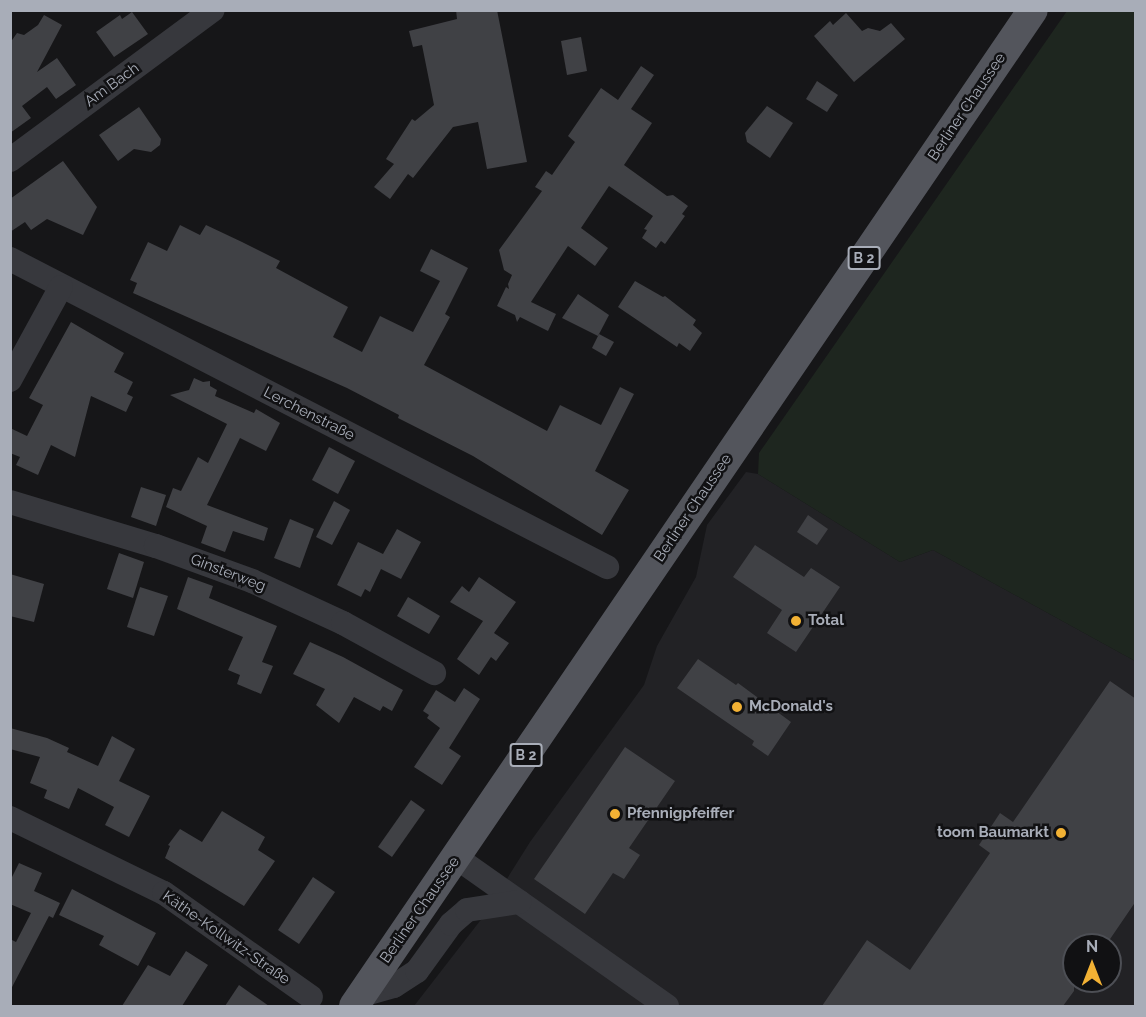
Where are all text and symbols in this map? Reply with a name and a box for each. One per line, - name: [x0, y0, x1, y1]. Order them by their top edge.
- street label: Berliner Chaussee: [924, 50, 1010, 164]
- street label: Am Bach: [81, 59, 143, 111]
- road number: B 2: [848, 247, 880, 269]
- street label: Lerchenstraße: [261, 383, 357, 445]
- street label: Berliner Chaussee: [650, 451, 736, 565]
- street label: Ginsterweg: [188, 550, 268, 596]
- place label: Total: [808, 612, 844, 630]
- marker: Total: [789, 614, 803, 628]
- place label: McDonald's: [749, 698, 833, 716]
- marker: McDonald's: [730, 700, 744, 714]
- road number: B 2: [510, 744, 542, 766]
- place label: Pfennigpfeiffer: [627, 805, 734, 823]
- marker: Pfennigpfeiffer: [608, 807, 622, 821]
- place label: toom Baumarkt: [937, 824, 1049, 842]
- marker: toom Baumarkt: [1054, 826, 1068, 840]
- street label: Berliner Chaussee: [376, 853, 464, 967]
- street label: Käthe-Kollwitz-Straße: [159, 887, 293, 989]
- north arrow: [1062, 933, 1122, 993]
- text: N: [1086, 937, 1098, 956]

